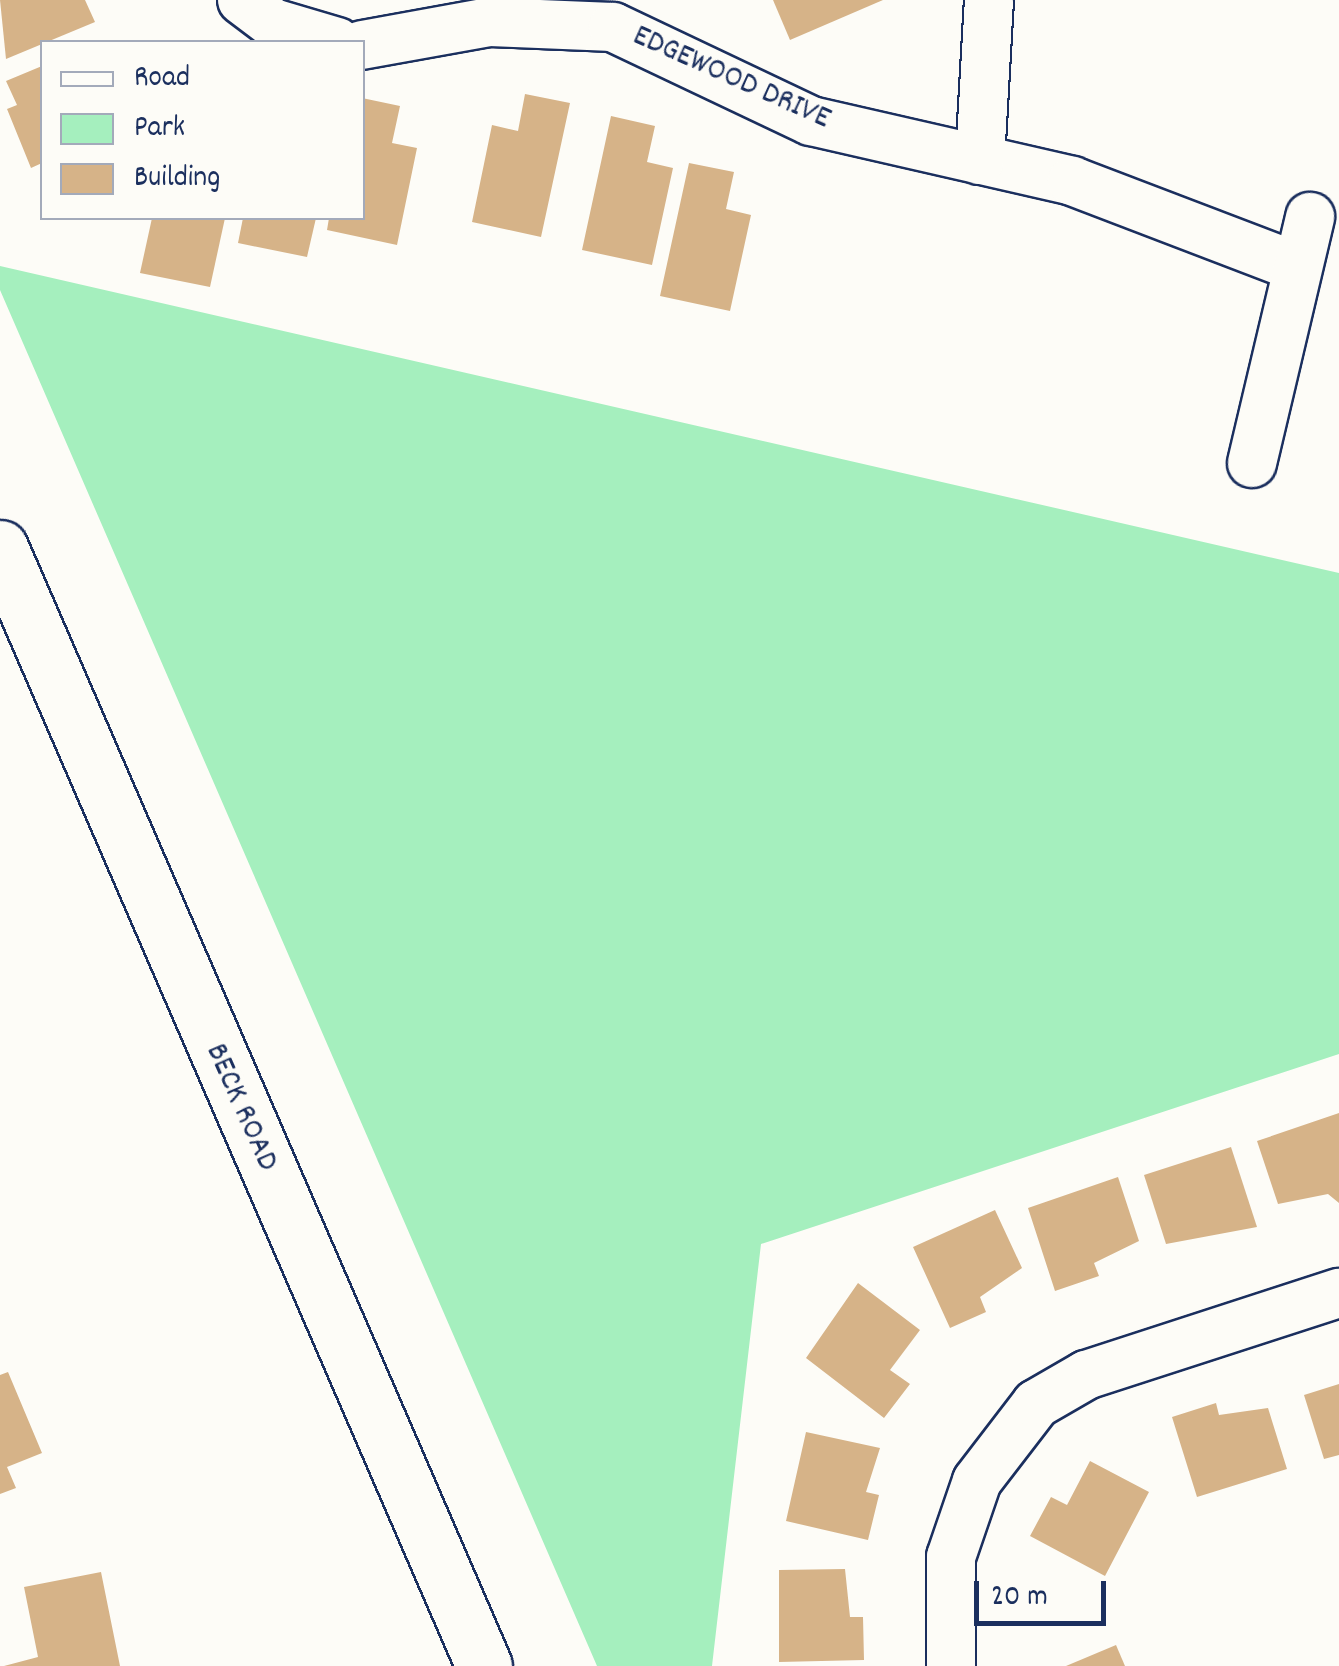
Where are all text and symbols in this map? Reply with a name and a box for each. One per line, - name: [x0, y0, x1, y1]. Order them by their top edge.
- street label: EDGEWOOD DRIVE: [626, 18, 836, 140]
- legend: [40, 40, 365, 220]
- text: Road: [134, 58, 190, 101]
- text: Park: [134, 108, 185, 151]
- text: Building: [134, 158, 220, 201]
- street label: BECK ROAD: [195, 1038, 285, 1178]
- scale bar: [979, 1561, 1112, 1623]
- text: 20 m: [991, 1577, 1048, 1620]

